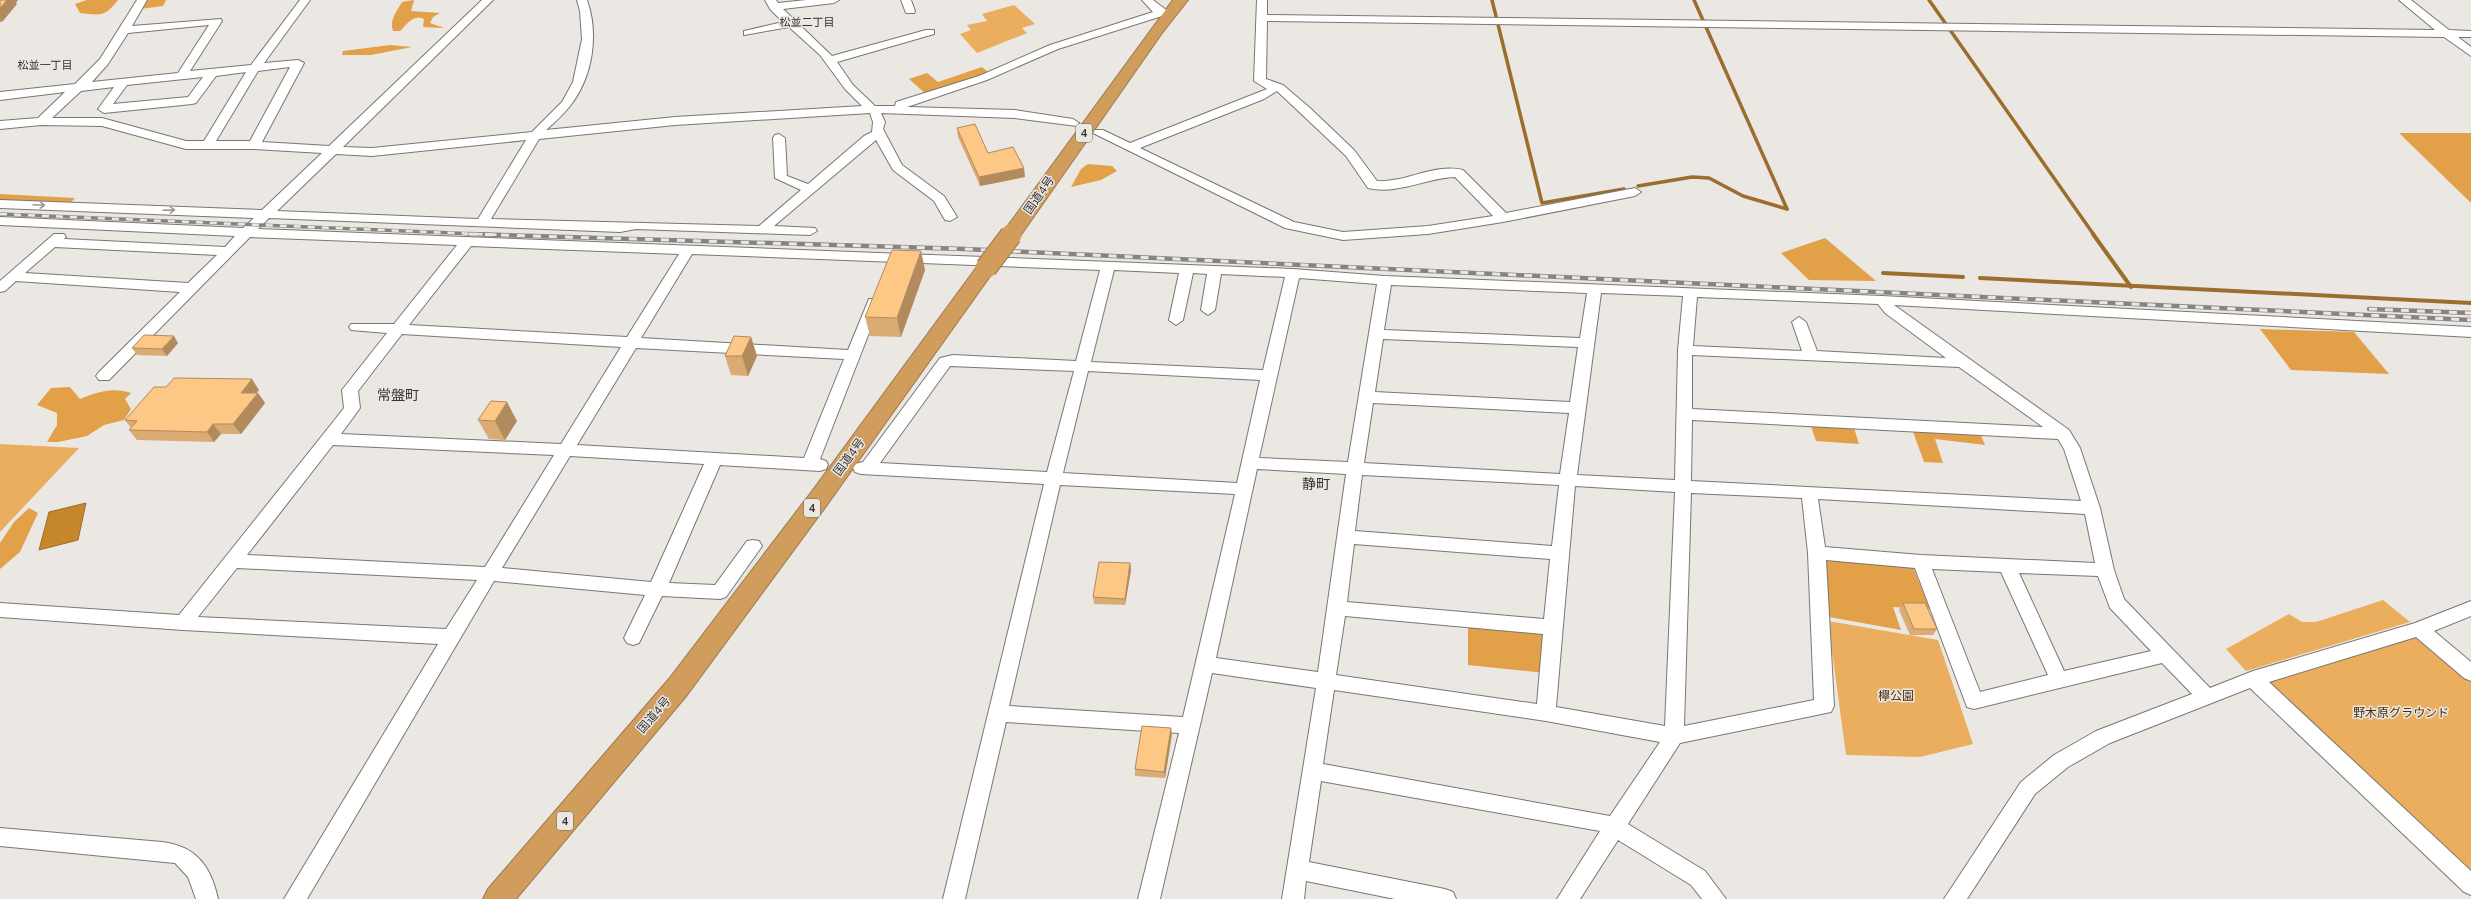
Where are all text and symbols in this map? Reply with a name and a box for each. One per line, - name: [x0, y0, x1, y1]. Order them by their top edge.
- district label: 松並二丁目: [780, 15, 835, 30]
- district label: 松並一丁目: [18, 58, 73, 73]
- road number: 4: [1076, 124, 1092, 142]
- street label: 国道4号: [1020, 173, 1058, 217]
- one-way arrow: [32, 202, 45, 209]
- one-way arrow: [162, 207, 175, 214]
- district label: 常盤町: [377, 386, 419, 405]
- street label: 国道4号: [830, 435, 868, 479]
- district label: 静町: [1302, 475, 1330, 494]
- road number: 4: [804, 499, 820, 517]
- park label: 欅公園: [1878, 688, 1914, 704]
- street label: 国道4号: [634, 693, 674, 737]
- park label: 野木原グラウンド: [2353, 705, 2449, 721]
- road number: 4: [557, 812, 573, 830]

